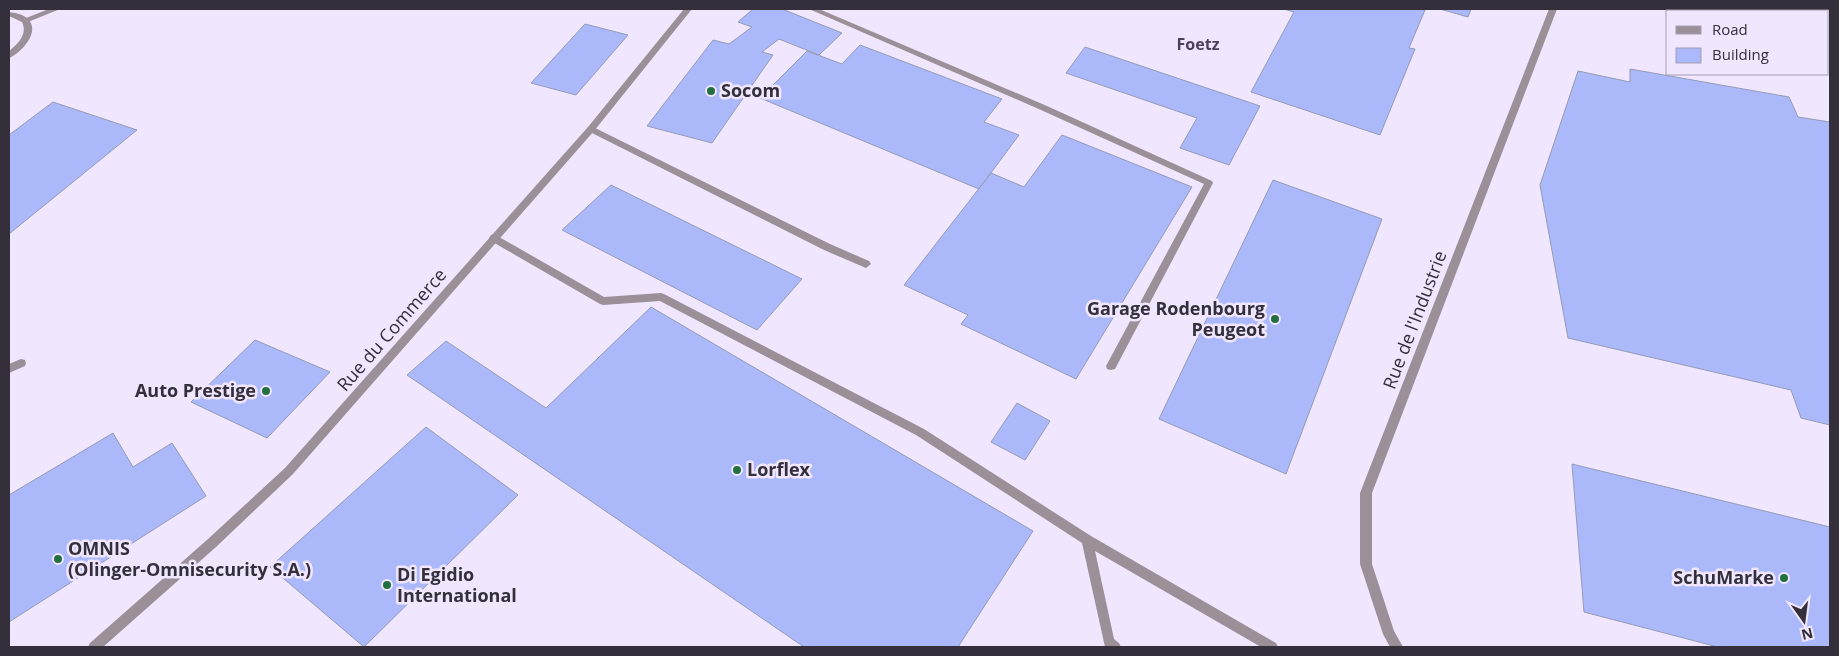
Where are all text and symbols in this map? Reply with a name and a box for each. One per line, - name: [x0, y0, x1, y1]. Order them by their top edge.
- legend: [1666, 10, 1829, 75]
- text: Road: [1712, 19, 1748, 39]
- district label: Foetz: [1177, 33, 1220, 55]
- text: Building: [1712, 44, 1769, 64]
- place label: Socom: [721, 78, 780, 102]
- marker: Socom: [705, 85, 717, 97]
- street label: Rue de l'Industrie: [1377, 247, 1451, 392]
- street label: Rue du Commerce: [331, 263, 451, 396]
- place label: Garage Rodenbourg Peugeot: [1087, 296, 1265, 341]
- marker: Garage Rodenbourg Peugeot: [1269, 313, 1281, 325]
- place label: Auto Prestige: [135, 378, 256, 402]
- marker: Auto Prestige: [260, 385, 272, 397]
- place label: Lorflex: [747, 457, 811, 481]
- marker: Lorflex: [731, 464, 743, 476]
- place label: OMNIS (Olinger-Omnisecurity S.A.): [68, 536, 311, 581]
- marker: OMNIS (Olinger-Omnisecurity S.A.): [52, 553, 64, 565]
- place label: Di Egidio International: [397, 562, 517, 607]
- place label: SchuMarke: [1673, 565, 1774, 589]
- marker: SchuMarke: [1778, 572, 1790, 584]
- marker: Di Egidio International: [381, 579, 393, 591]
- north arrow: [1779, 596, 1829, 646]
- text: N: [1799, 624, 1815, 645]

